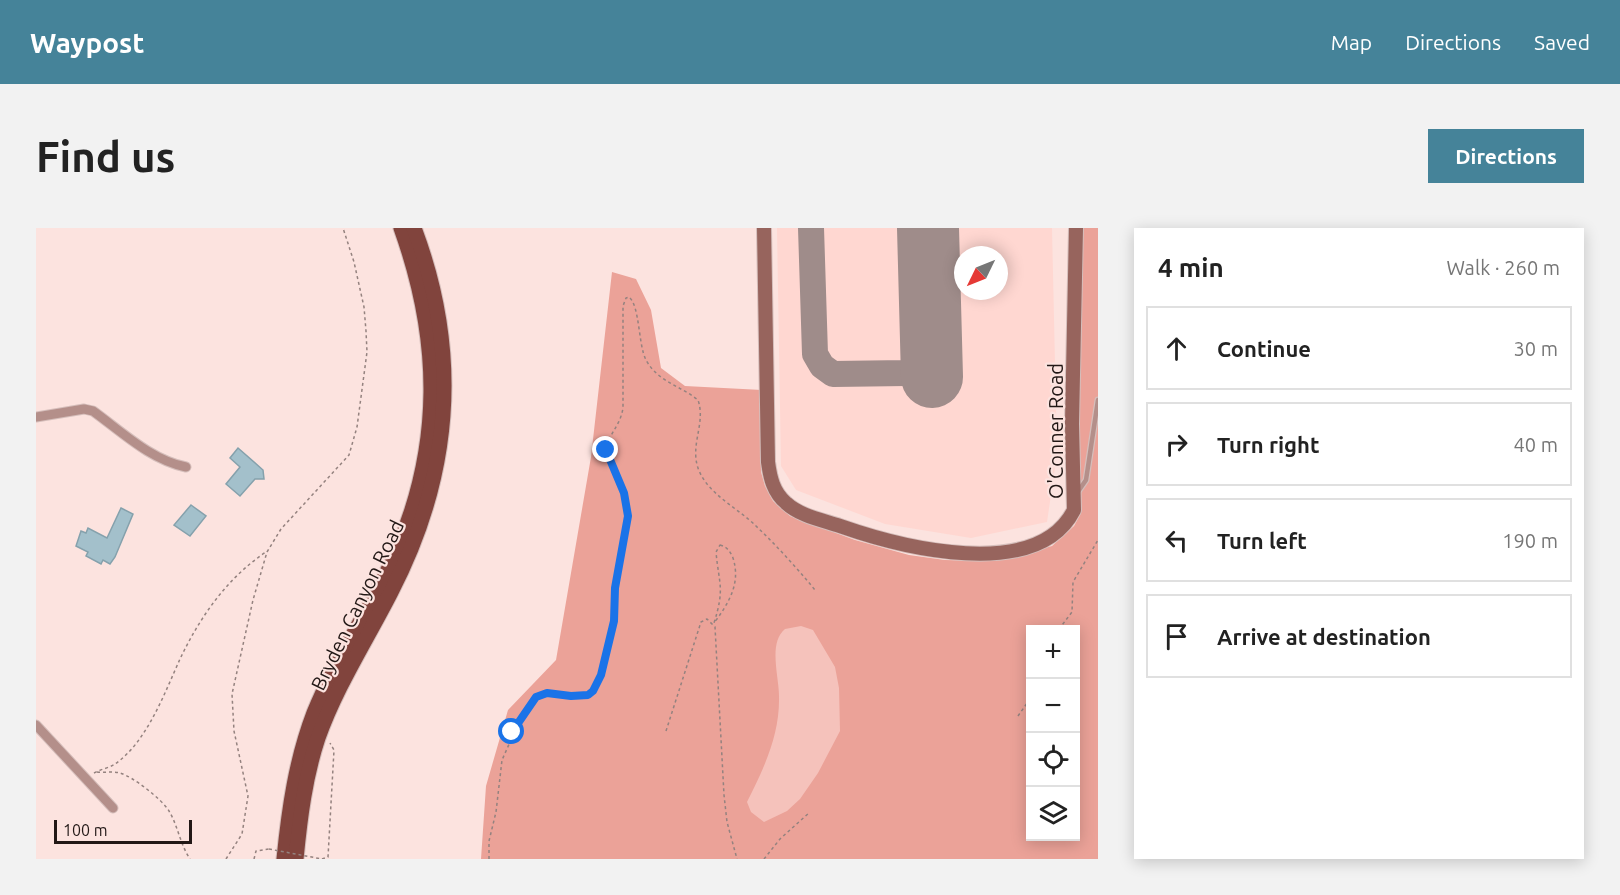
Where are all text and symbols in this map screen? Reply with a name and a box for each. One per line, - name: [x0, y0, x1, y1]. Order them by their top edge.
- text: Waypost: [30, 27, 144, 58]
- text: Map: [1331, 30, 1372, 54]
- text: Directions: [1405, 30, 1501, 54]
- text: Saved: [1534, 30, 1590, 54]
- button: Directions: [1428, 129, 1584, 183]
- text: Find us: [36, 133, 175, 180]
- north arrow: [954, 246, 1008, 300]
- text: 4 min: [1158, 253, 1224, 282]
- text: Walk · 260 m: [1447, 256, 1560, 279]
- icon: ahead: [1160, 332, 1193, 365]
- text: Continue: [1217, 336, 1311, 361]
- text: 30 m: [1514, 337, 1558, 360]
- street label: O'Conner Road: [1044, 363, 1067, 499]
- icon: right: [1160, 428, 1193, 461]
- text: Turn right: [1217, 432, 1319, 457]
- text: 40 m: [1514, 433, 1558, 456]
- route end: [592, 436, 618, 462]
- street label: Bryden Canyon Road: [306, 516, 408, 694]
- icon: left: [1160, 524, 1193, 557]
- text: Turn left: [1217, 528, 1307, 553]
- text: 190 m: [1502, 529, 1558, 552]
- icon: arrive: [1160, 620, 1193, 653]
- text: Arrive at destination: [1217, 624, 1431, 649]
- map controls: [1026, 625, 1080, 841]
- button: +: [1026, 625, 1080, 679]
- button: −: [1026, 679, 1080, 733]
- route start: [498, 718, 524, 744]
- button: locate: [1026, 733, 1080, 787]
- button: layers: [1026, 787, 1080, 841]
- scale bar: [54, 817, 192, 844]
- text: 100 m: [63, 821, 108, 839]

